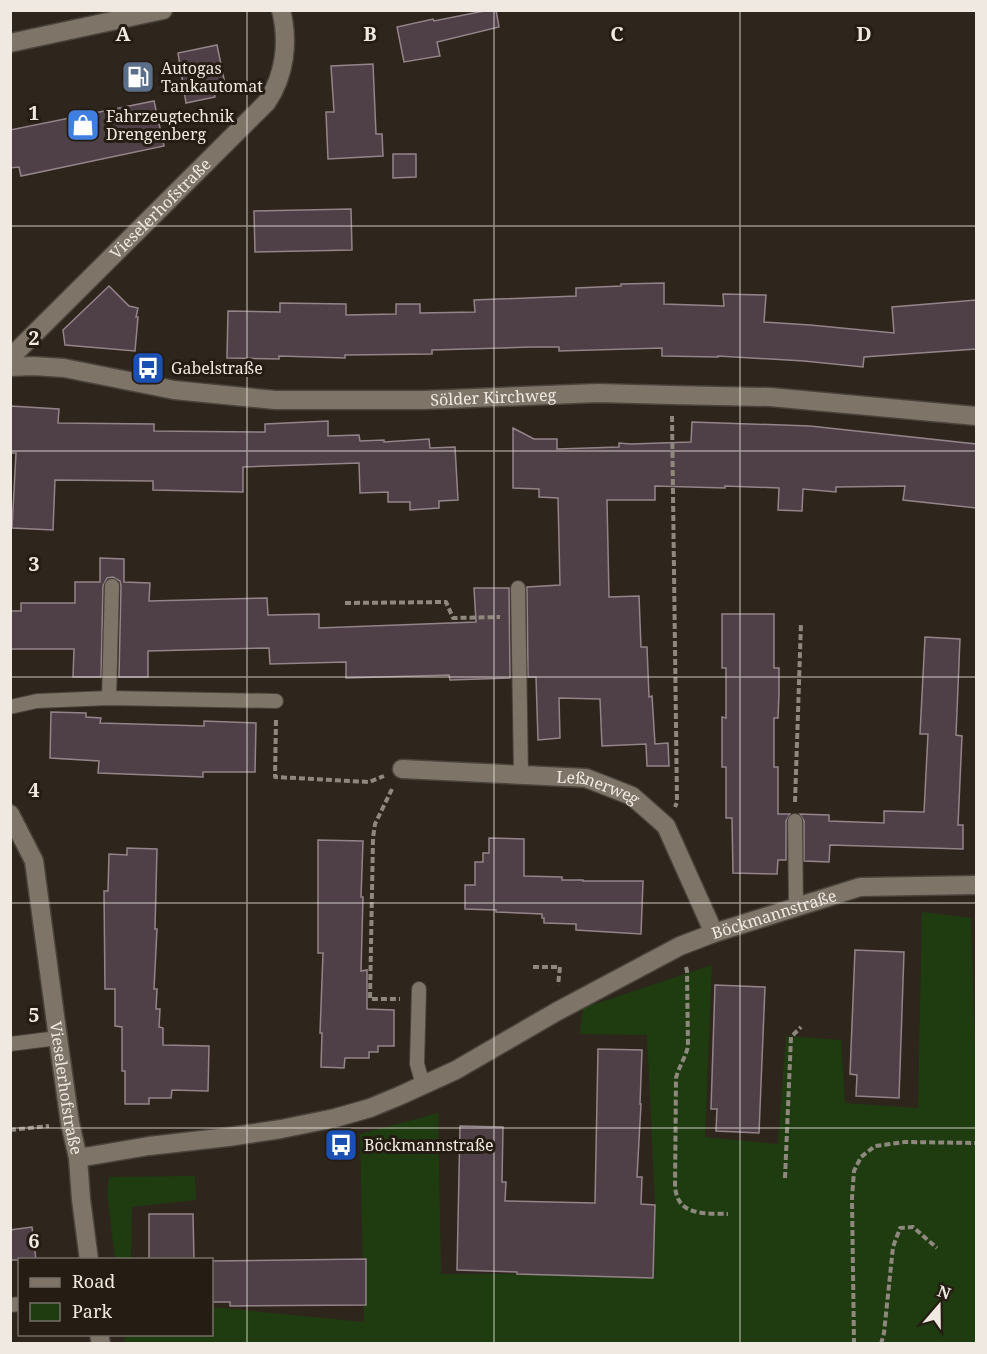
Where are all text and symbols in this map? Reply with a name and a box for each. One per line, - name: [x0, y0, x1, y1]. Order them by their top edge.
- text: A: [115, 20, 131, 47]
- text: B: [363, 20, 377, 47]
- text: C: [610, 20, 624, 47]
- text: D: [856, 20, 872, 47]
- place label: Autogas Tankautomat: [161, 57, 263, 97]
- fuel station icon: Autogas Tankautomat: [120, 59, 156, 95]
- text: 1: [28, 99, 40, 126]
- place label: Fahrzeugtechnik Drengenberg: [106, 105, 235, 145]
- shop icon: Fahrzeugtechnik Drengenberg: [65, 107, 101, 143]
- street label: Vieselerhofstraße: [105, 153, 216, 264]
- text: 2: [28, 324, 40, 351]
- bus stop icon: Gabelstraße: [130, 350, 166, 386]
- place label: Gabelstraße: [171, 357, 263, 379]
- street label: Sölder Kirchweg: [430, 384, 557, 411]
- text: 3: [28, 550, 40, 577]
- street label: Leßnerweg: [556, 766, 645, 809]
- text: 4: [28, 776, 40, 803]
- street label: Böckmannstraße: [709, 884, 839, 944]
- text: 5: [28, 1001, 40, 1028]
- street label: Vieselerhofstraße: [45, 1020, 88, 1157]
- bus stop icon: Böckmannstraße: [323, 1127, 359, 1163]
- place label: Böckmannstraße: [364, 1134, 494, 1156]
- text: 6: [28, 1227, 40, 1254]
- legend: [18, 1258, 213, 1336]
- text: Road: [72, 1269, 115, 1293]
- north arrow: [909, 1276, 969, 1336]
- text: N: [934, 1279, 954, 1305]
- text: Park: [72, 1299, 112, 1323]

